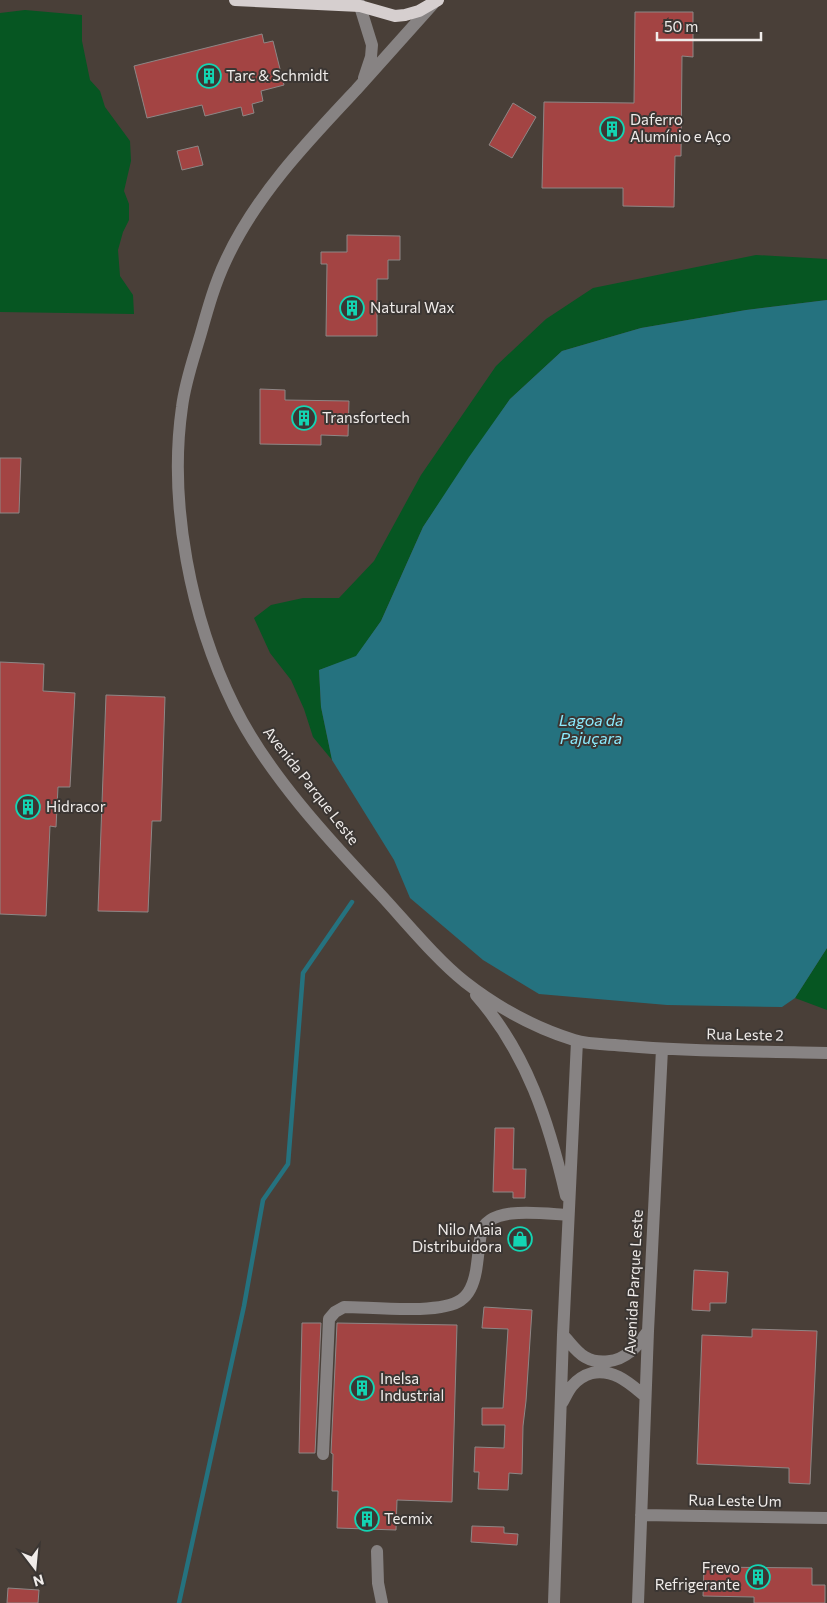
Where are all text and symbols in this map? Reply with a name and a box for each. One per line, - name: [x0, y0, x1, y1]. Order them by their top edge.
- scale bar: [657, 10, 761, 42]
- text: 50 m: [664, 17, 698, 35]
- building icon: Tarc & Schmidt: [196, 63, 222, 89]
- place label: Tarc & Schmidt: [226, 66, 329, 84]
- place label: Daferro Alumínio e Aço: [630, 110, 731, 145]
- building icon: Daferro Alumínio e Aço: [599, 116, 625, 142]
- building icon: Natural Wax: [339, 295, 365, 321]
- place label: Natural Wax: [370, 298, 454, 316]
- building icon: Transfortech: [291, 405, 317, 431]
- place label: Transfortech: [322, 408, 410, 426]
- water label: Lagoa da Pajuçara: [559, 710, 623, 747]
- street label: Avenida Parque Leste: [260, 723, 364, 848]
- building icon: Hidracor: [15, 794, 41, 820]
- place label: Hidracor: [46, 797, 106, 815]
- street label: Rua Leste 2: [706, 1024, 784, 1044]
- street label: Avenida Parque Leste: [620, 1209, 646, 1355]
- place label: Nilo Maia Distribuidora: [412, 1220, 502, 1255]
- shop icon: Nilo Maia Distribuidora: [507, 1226, 533, 1252]
- place label: Inelsa Industrial: [380, 1369, 444, 1404]
- building icon: Inelsa Industrial: [349, 1375, 375, 1401]
- street label: Rua Leste Um: [688, 1490, 782, 1510]
- building icon: Tecmix: [354, 1506, 380, 1532]
- place label: Tecmix: [384, 1509, 433, 1527]
- north arrow: [10, 1543, 60, 1593]
- place label: Frevo Refrigerante: [655, 1558, 740, 1593]
- building icon: Frevo Refrigerante: [745, 1564, 771, 1590]
- text: N: [31, 1571, 46, 1591]

